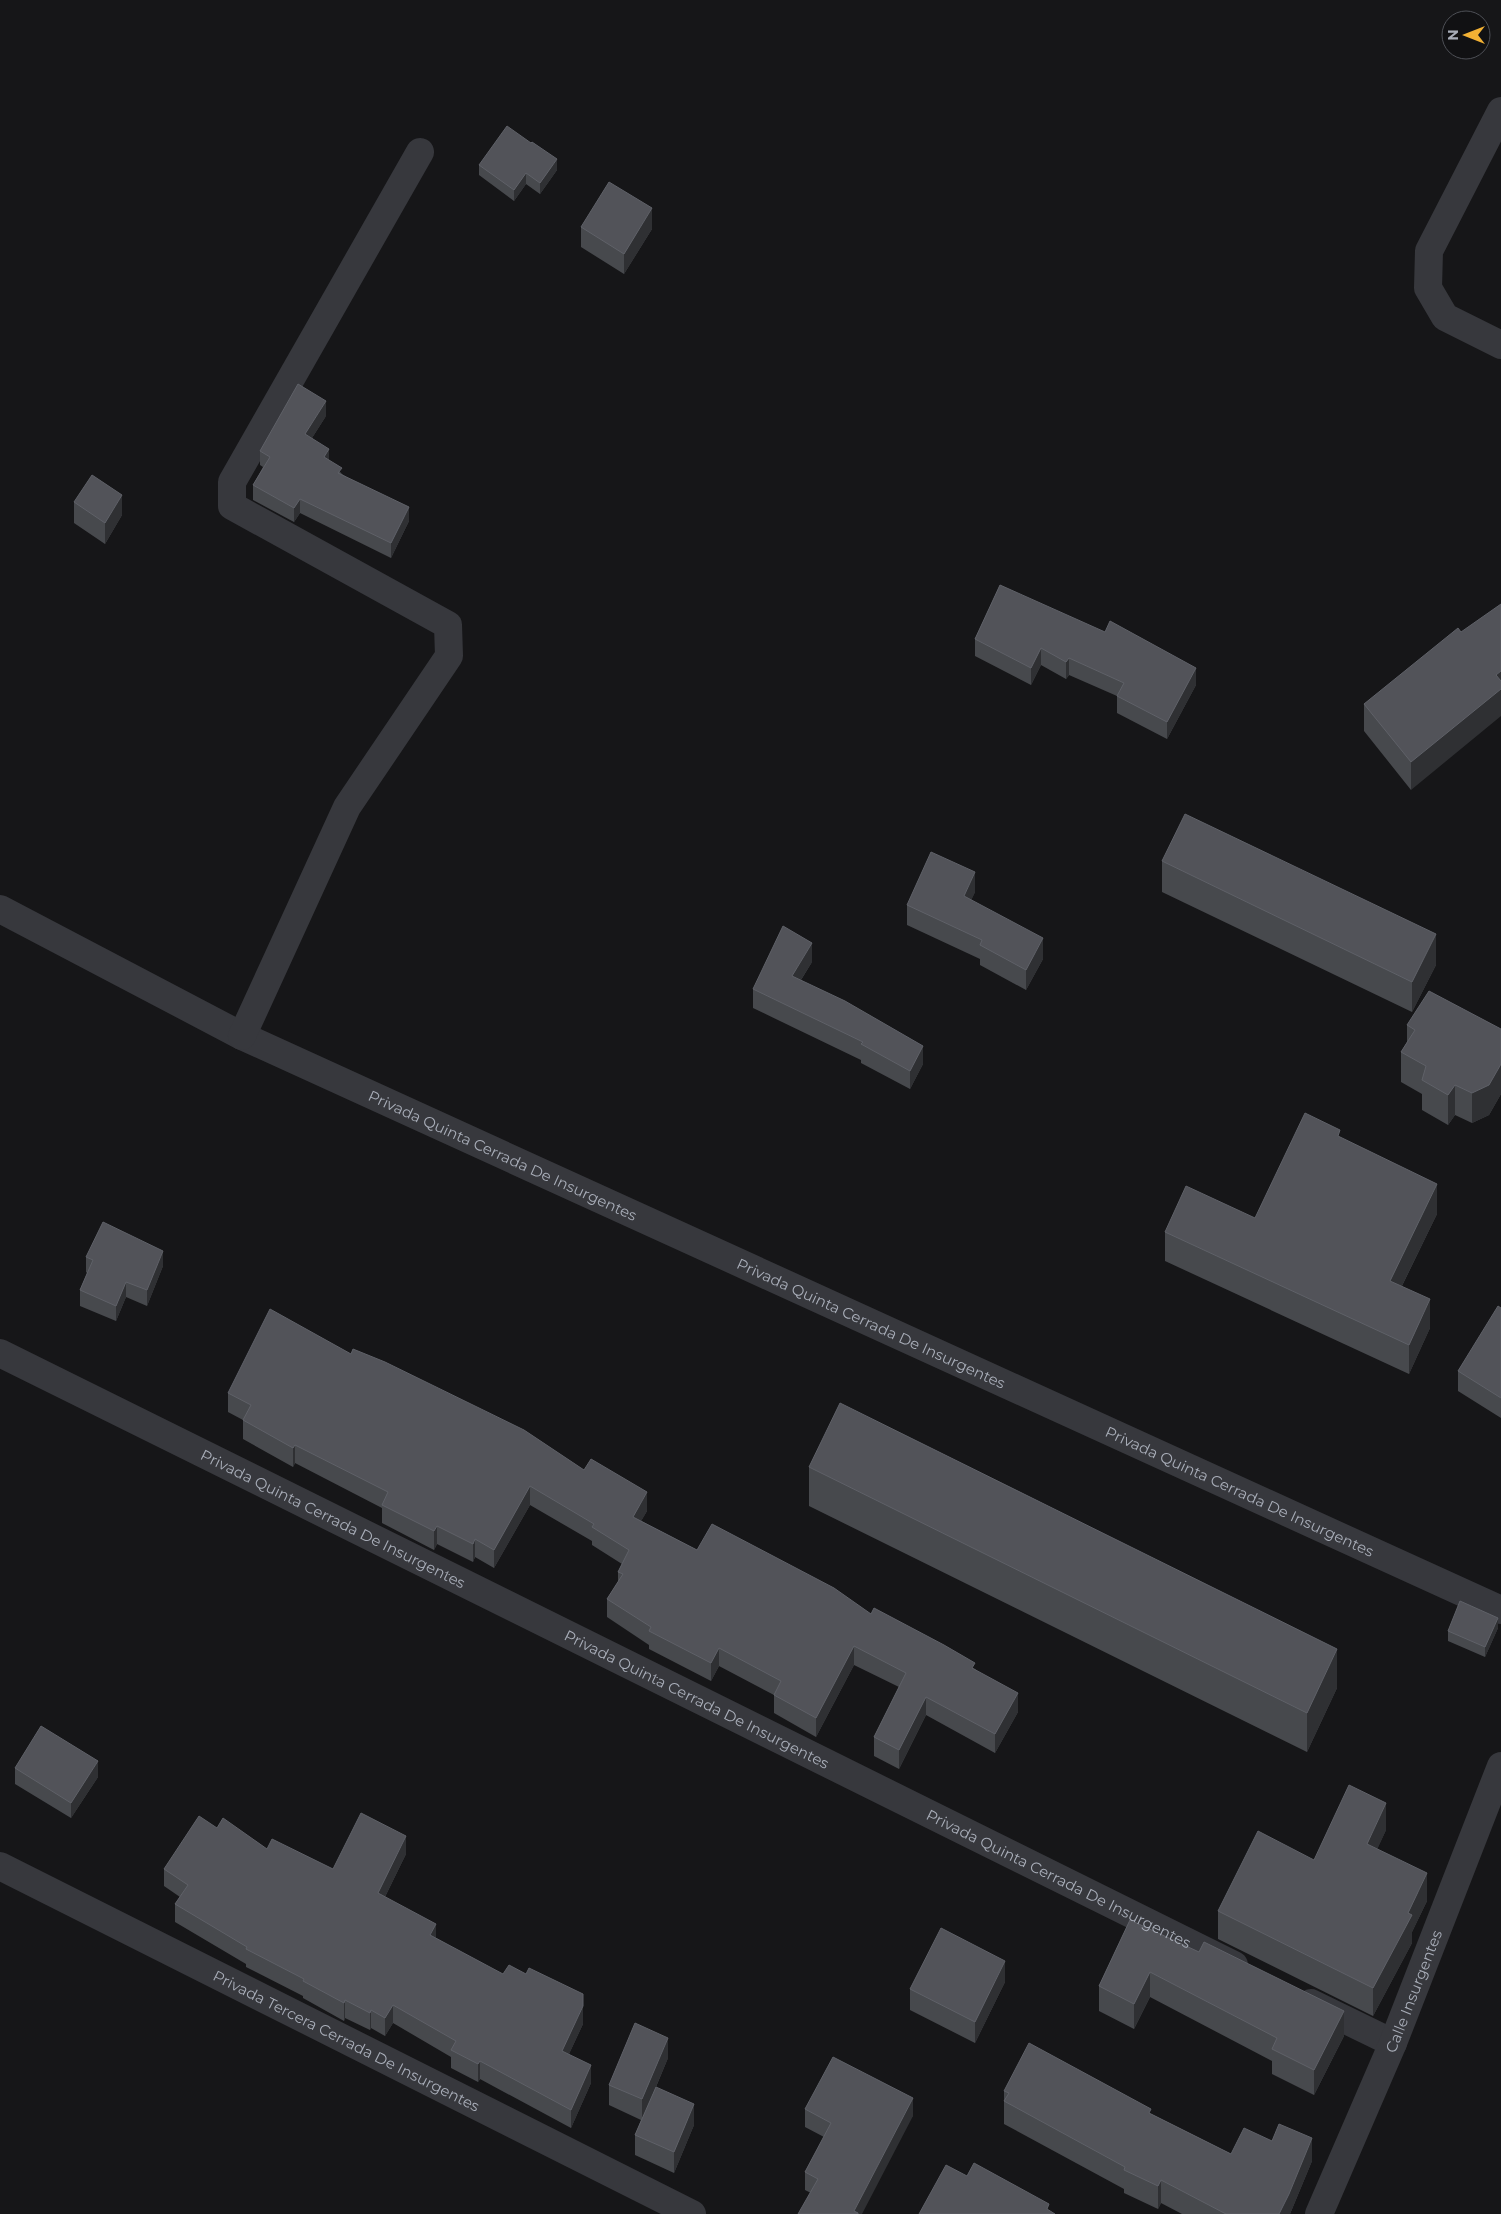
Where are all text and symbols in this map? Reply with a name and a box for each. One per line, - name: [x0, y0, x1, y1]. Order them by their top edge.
- north arrow: [1441, 10, 1491, 60]
- text: N: [1444, 29, 1462, 41]
- street label: Privada Quinta Cerrada De Insurgentes: [366, 1086, 640, 1224]
- street label: Privada Quinta Cerrada De Insurgentes: [734, 1254, 1009, 1392]
- street label: Privada Quinta Cerrada De Insurgentes: [1103, 1422, 1377, 1560]
- street label: Privada Quinta Cerrada De Insurgentes: [198, 1445, 469, 1592]
- street label: Privada Quinta Cerrada De Insurgentes: [562, 1625, 832, 1772]
- street label: Privada Quinta Cerrada De Insurgentes: [923, 1805, 1194, 1952]
- street label: Calle Insurgentes: [1381, 1927, 1446, 2055]
- street label: Privada Tercera Cerrada De Insurgentes: [210, 1965, 483, 2115]

